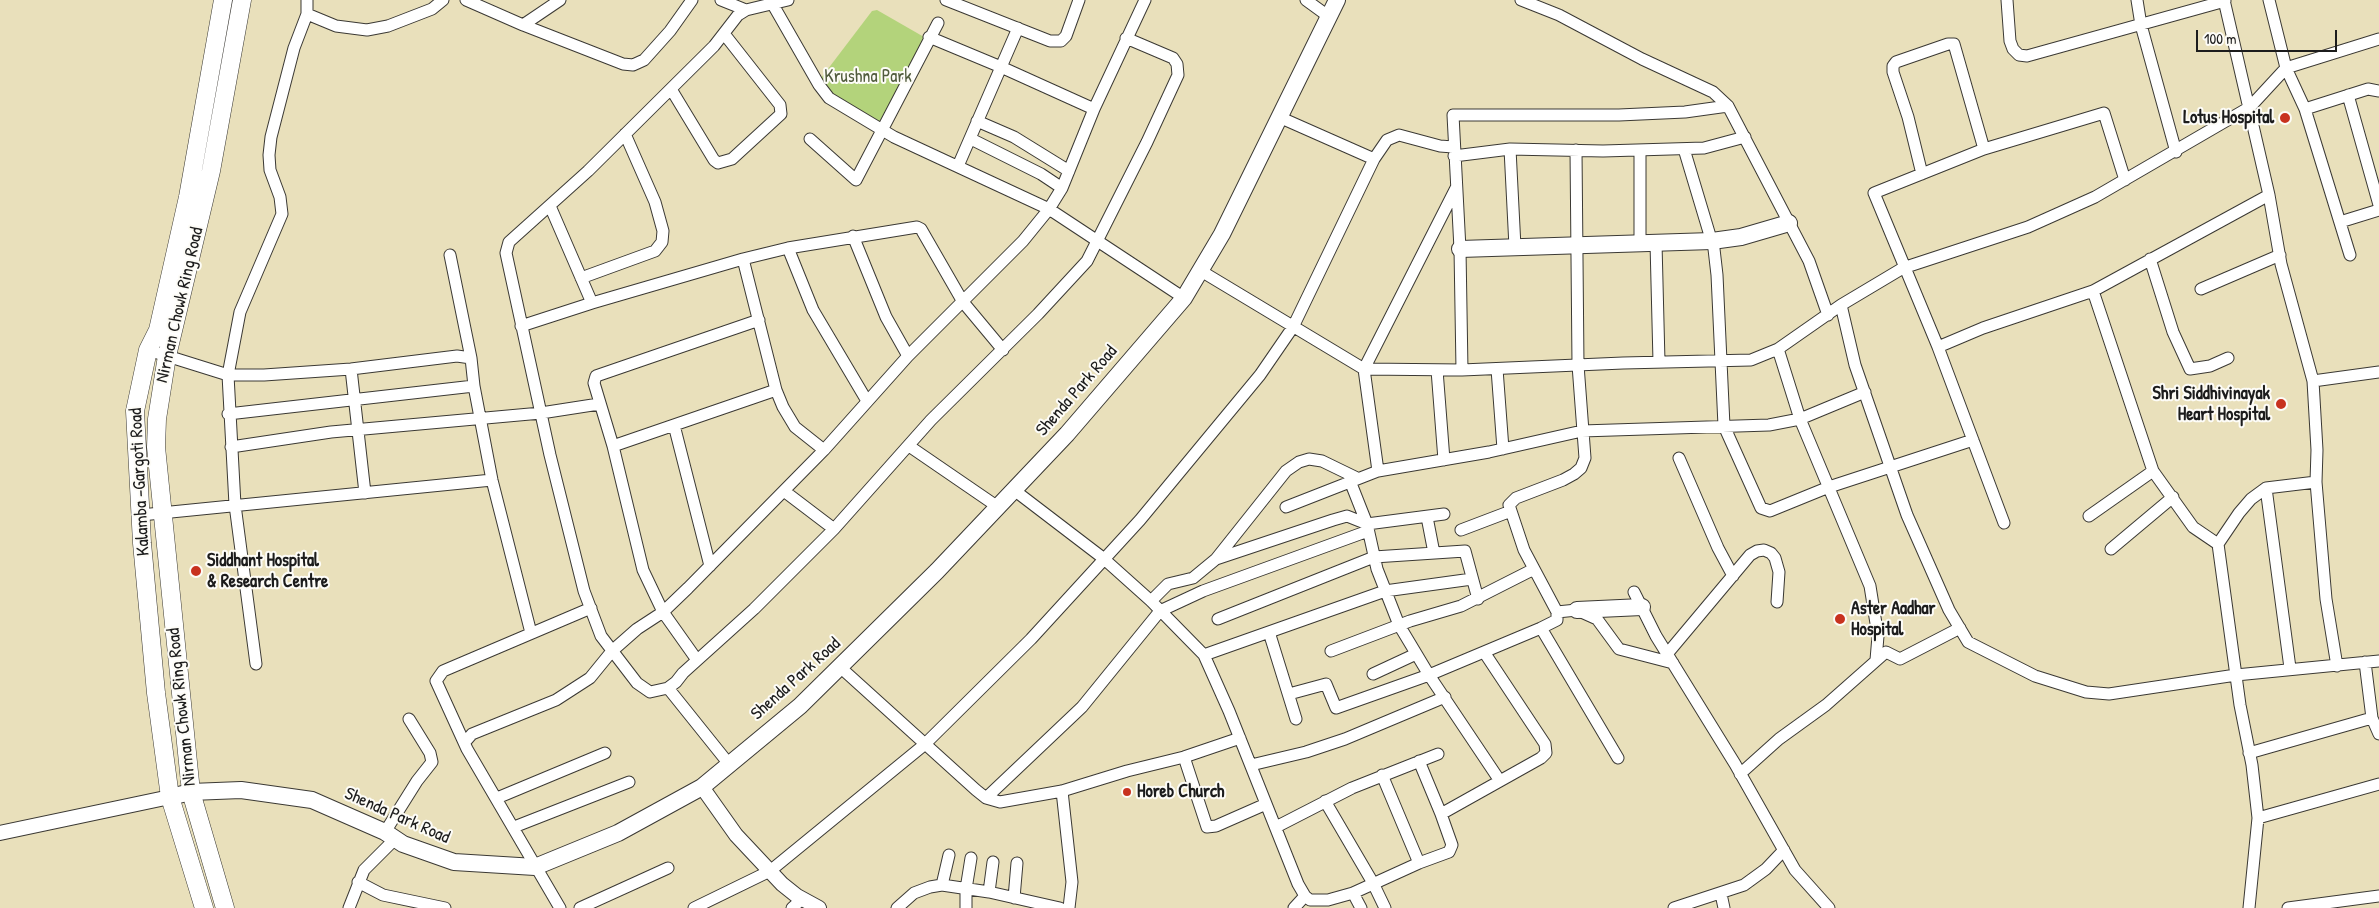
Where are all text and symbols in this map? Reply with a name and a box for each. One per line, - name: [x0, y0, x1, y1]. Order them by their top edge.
- scale bar: [2199, 20, 2340, 52]
- text: 100 m: [2204, 28, 2237, 49]
- park label: Krushna Park: [824, 66, 912, 88]
- place label: Lotus Hospital: [2183, 107, 2274, 129]
- marker: Lotus Hospital: [2278, 111, 2292, 125]
- street label: Nirman Chowk Ring Road: [152, 225, 208, 385]
- street label: Shenda Park Road: [1032, 341, 1122, 441]
- place label: Shri Siddhivinayak Heart Hospital: [2153, 383, 2270, 426]
- marker: Shri Siddhivinayak Heart Hospital: [2274, 397, 2288, 411]
- street label: Kalamba -Gargoti Road: [125, 407, 155, 557]
- place label: Siddhant Hospital & Research Centre: [207, 550, 328, 592]
- marker: Siddhant Hospital & Research Centre: [189, 564, 203, 578]
- place label: Aster Aadhar Hospital: [1851, 598, 1936, 640]
- marker: Aster Aadhar Hospital: [1833, 612, 1847, 626]
- street label: Nirman Chowk Ring Road: [163, 627, 201, 787]
- street label: Shenda Park Road: [747, 633, 845, 725]
- place label: Horeb Church: [1137, 781, 1224, 803]
- street label: Shenda Park Road: [341, 783, 453, 849]
- marker: Horeb Church: [1121, 786, 1133, 798]

